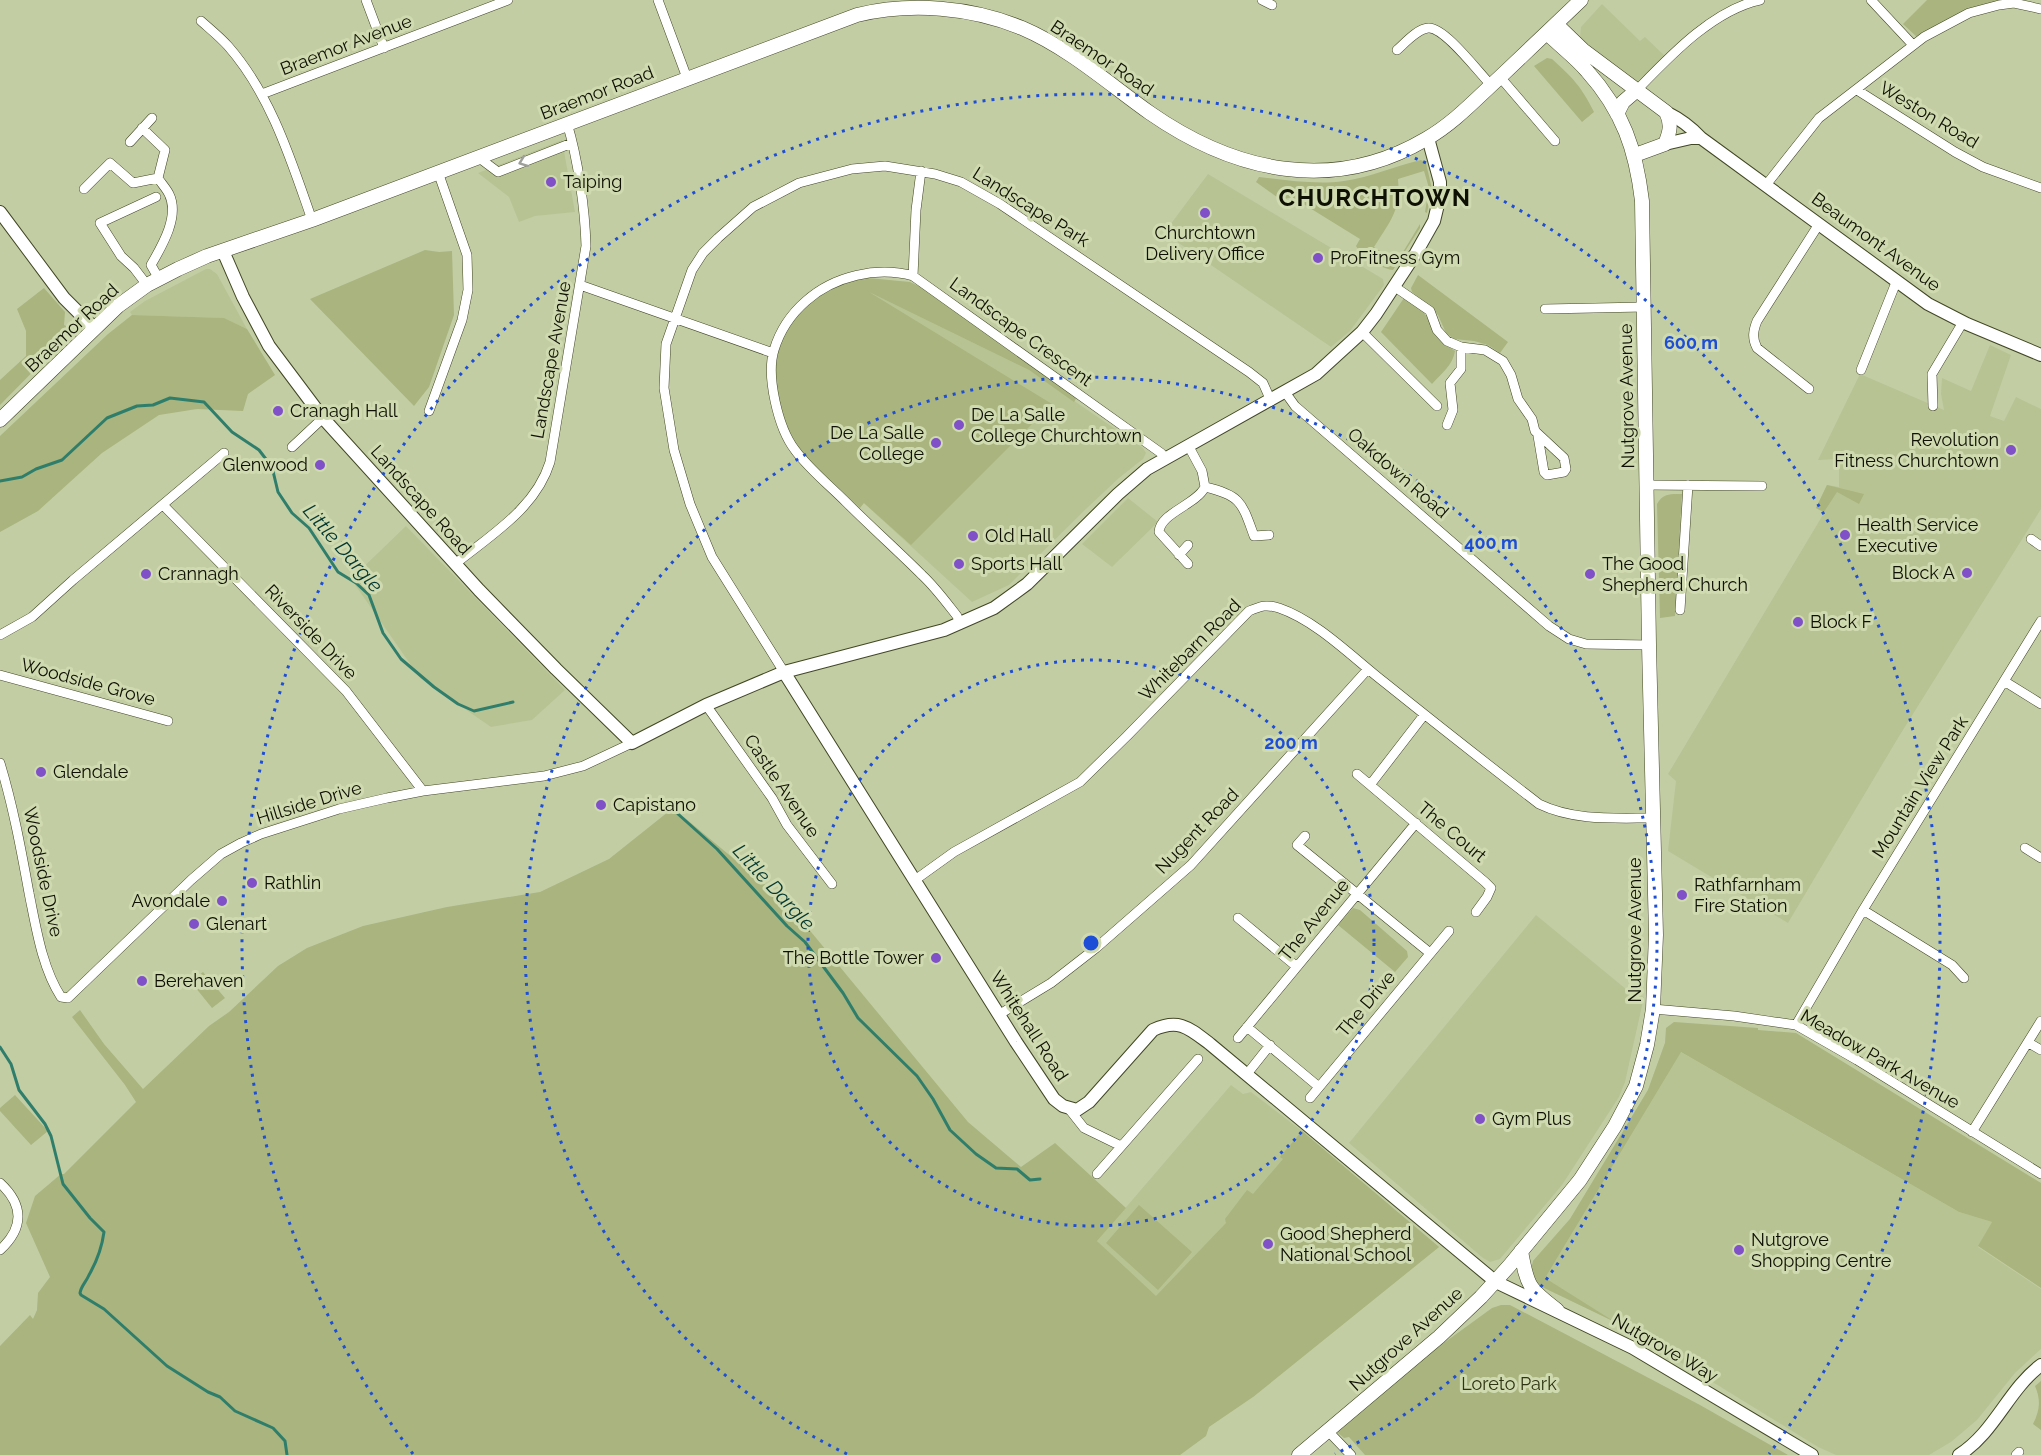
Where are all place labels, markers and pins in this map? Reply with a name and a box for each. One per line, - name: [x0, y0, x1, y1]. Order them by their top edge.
- place label: Taiping: [563, 171, 622, 192]
- marker: Taiping: [544, 175, 558, 189]
- marker: Churchtown Delivery Office: [1198, 206, 1212, 220]
- place label: Churchtown Delivery Office: [1145, 222, 1265, 264]
- place label: ProFitness Gym: [1330, 247, 1460, 268]
- marker: ProFitness Gym: [1311, 251, 1325, 265]
- place label: Cranagh Hall: [290, 400, 398, 421]
- marker: Cranagh Hall: [271, 404, 285, 418]
- place label: De La Salle College Churchtown: [971, 404, 1142, 446]
- marker: De La Salle College Churchtown: [952, 418, 966, 432]
- place label: De La Salle College: [830, 422, 924, 464]
- place label: Revolution Fitness Churchtown: [1834, 429, 1999, 471]
- marker: De La Salle College: [929, 436, 943, 450]
- marker: Revolution Fitness Churchtown: [2004, 443, 2018, 457]
- place label: Glenwood: [222, 454, 308, 475]
- marker: Glenwood: [313, 458, 327, 472]
- place label: Health Service Executive: [1857, 514, 1979, 556]
- place label: Old Hall: [985, 525, 1052, 546]
- marker: Health Service Executive: [1838, 528, 1852, 542]
- marker: Old Hall: [966, 529, 980, 543]
- place label: Sports Hall: [971, 553, 1062, 574]
- place label: The Good Shepherd Church: [1602, 553, 1748, 595]
- marker: Sports Hall: [952, 557, 966, 571]
- place label: Block A: [1892, 562, 1955, 583]
- place label: Crannagh: [158, 563, 239, 584]
- marker: Block A: [1960, 566, 1974, 580]
- marker: Crannagh: [139, 567, 153, 581]
- marker: The Good Shepherd Church: [1583, 567, 1597, 581]
- place label: Block F: [1810, 611, 1872, 632]
- marker: Block F: [1791, 615, 1805, 629]
- place label: Glendale: [53, 761, 129, 782]
- marker: Glendale: [34, 765, 48, 779]
- place label: Capistano: [613, 794, 696, 815]
- marker: Capistano: [594, 798, 608, 812]
- place label: Rathlin: [264, 872, 321, 893]
- place label: Rathfarnham Fire Station: [1694, 874, 1801, 916]
- marker: Rathlin: [245, 876, 259, 890]
- marker: Rathfarnham Fire Station: [1675, 888, 1689, 902]
- place label: Avondale: [131, 890, 210, 911]
- marker: Avondale: [215, 894, 229, 908]
- place label: Glenart: [206, 913, 267, 934]
- marker: Glenart: [187, 917, 201, 931]
- centre of rings: [1081, 933, 1101, 953]
- place label: The Bottle Tower: [783, 947, 925, 968]
- marker: The Bottle Tower: [929, 951, 943, 965]
- place label: Berehaven: [154, 970, 244, 991]
- marker: Berehaven: [135, 974, 149, 988]
- place label: Gym Plus: [1492, 1108, 1571, 1129]
- marker: Gym Plus: [1473, 1112, 1487, 1126]
- place label: Good Shepherd National School: [1280, 1223, 1412, 1265]
- place label: Nutgrove Shopping Centre: [1751, 1229, 1892, 1271]
- marker: Good Shepherd National School: [1261, 1237, 1275, 1251]
- marker: Nutgrove Shopping Centre: [1732, 1243, 1746, 1257]

